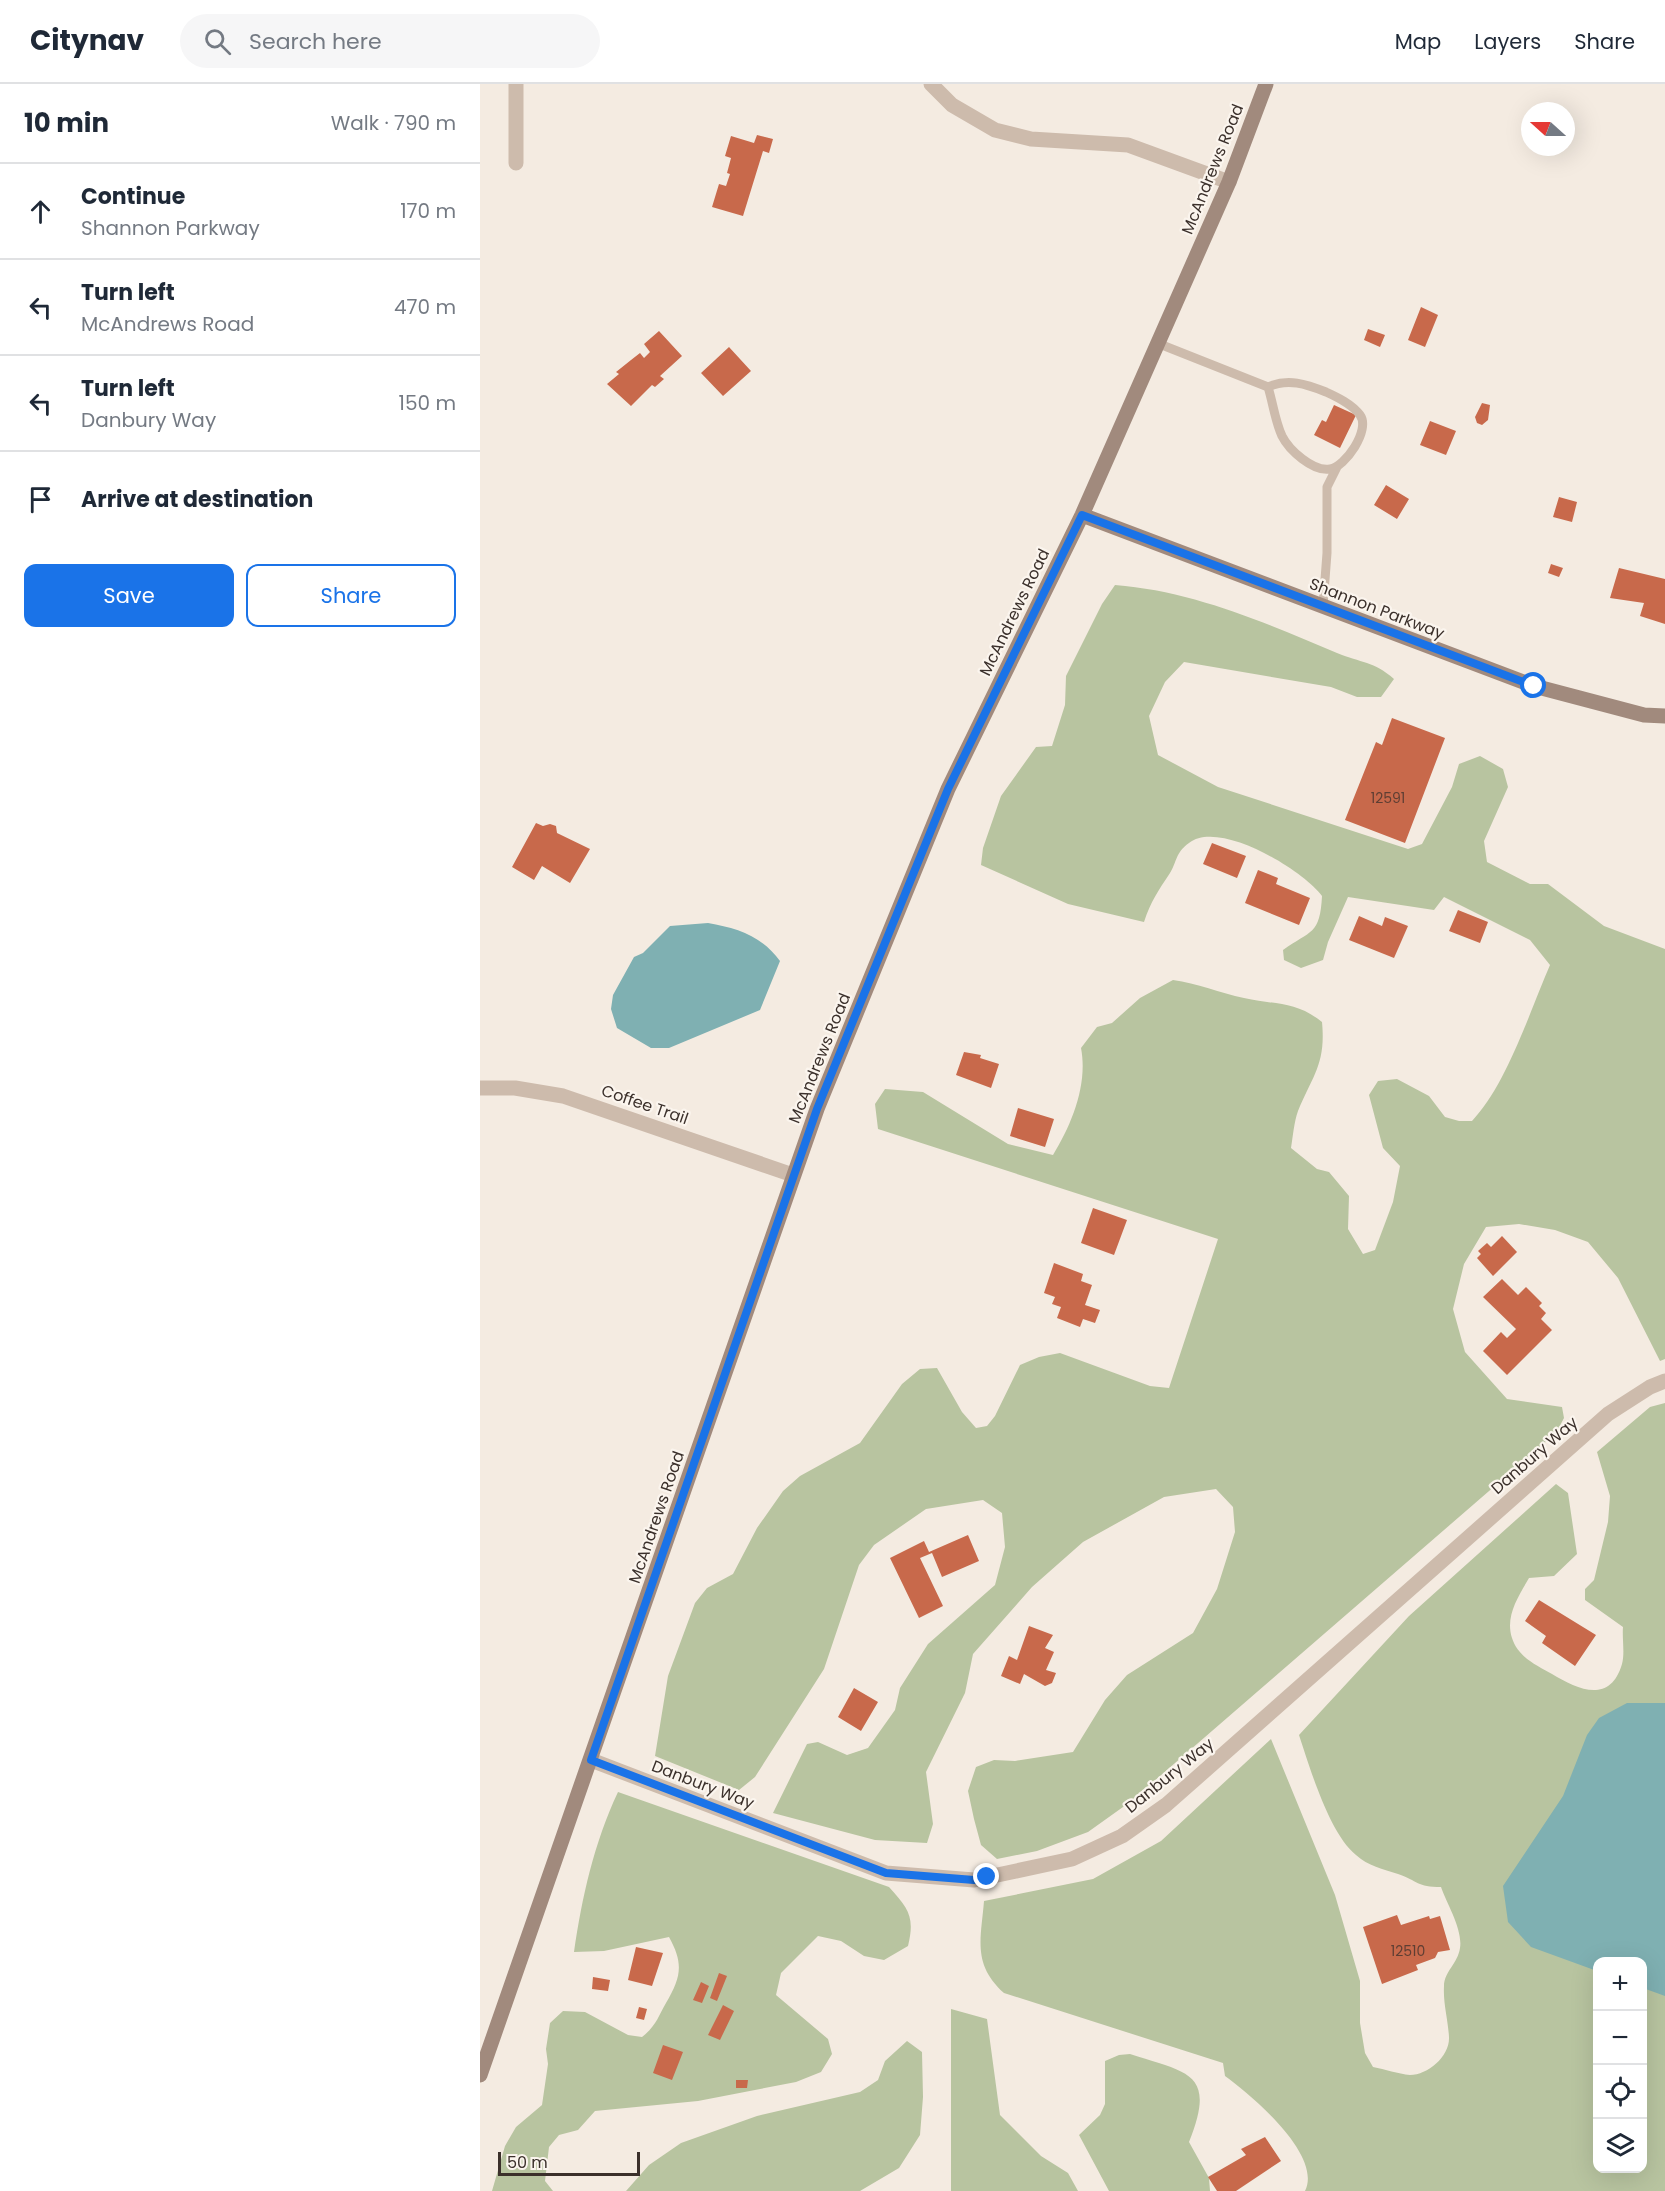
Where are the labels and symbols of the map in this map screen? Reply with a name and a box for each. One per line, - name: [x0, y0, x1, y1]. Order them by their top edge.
- street label: McAndrews Road: [1176, 101, 1249, 238]
- north arrow: [1521, 102, 1575, 156]
- street label: McAndrews Road: [974, 545, 1055, 680]
- street label: Shannon Parkway: [1306, 572, 1448, 645]
- route start: [1520, 672, 1546, 698]
- house number: 12591: [1371, 788, 1405, 808]
- street label: McAndrews Road: [783, 990, 856, 1127]
- street label: Coffee Trail: [598, 1079, 691, 1130]
- street label: Danbury Way: [1486, 1411, 1583, 1500]
- street label: McAndrews Road: [623, 1448, 690, 1586]
- street label: Danbury Way: [1120, 1732, 1219, 1818]
- street label: Danbury Way: [648, 1754, 757, 1815]
- route end: [973, 1863, 999, 1889]
- house number: 12510: [1391, 1941, 1425, 1961]
- scale bar: [498, 2149, 640, 2176]

